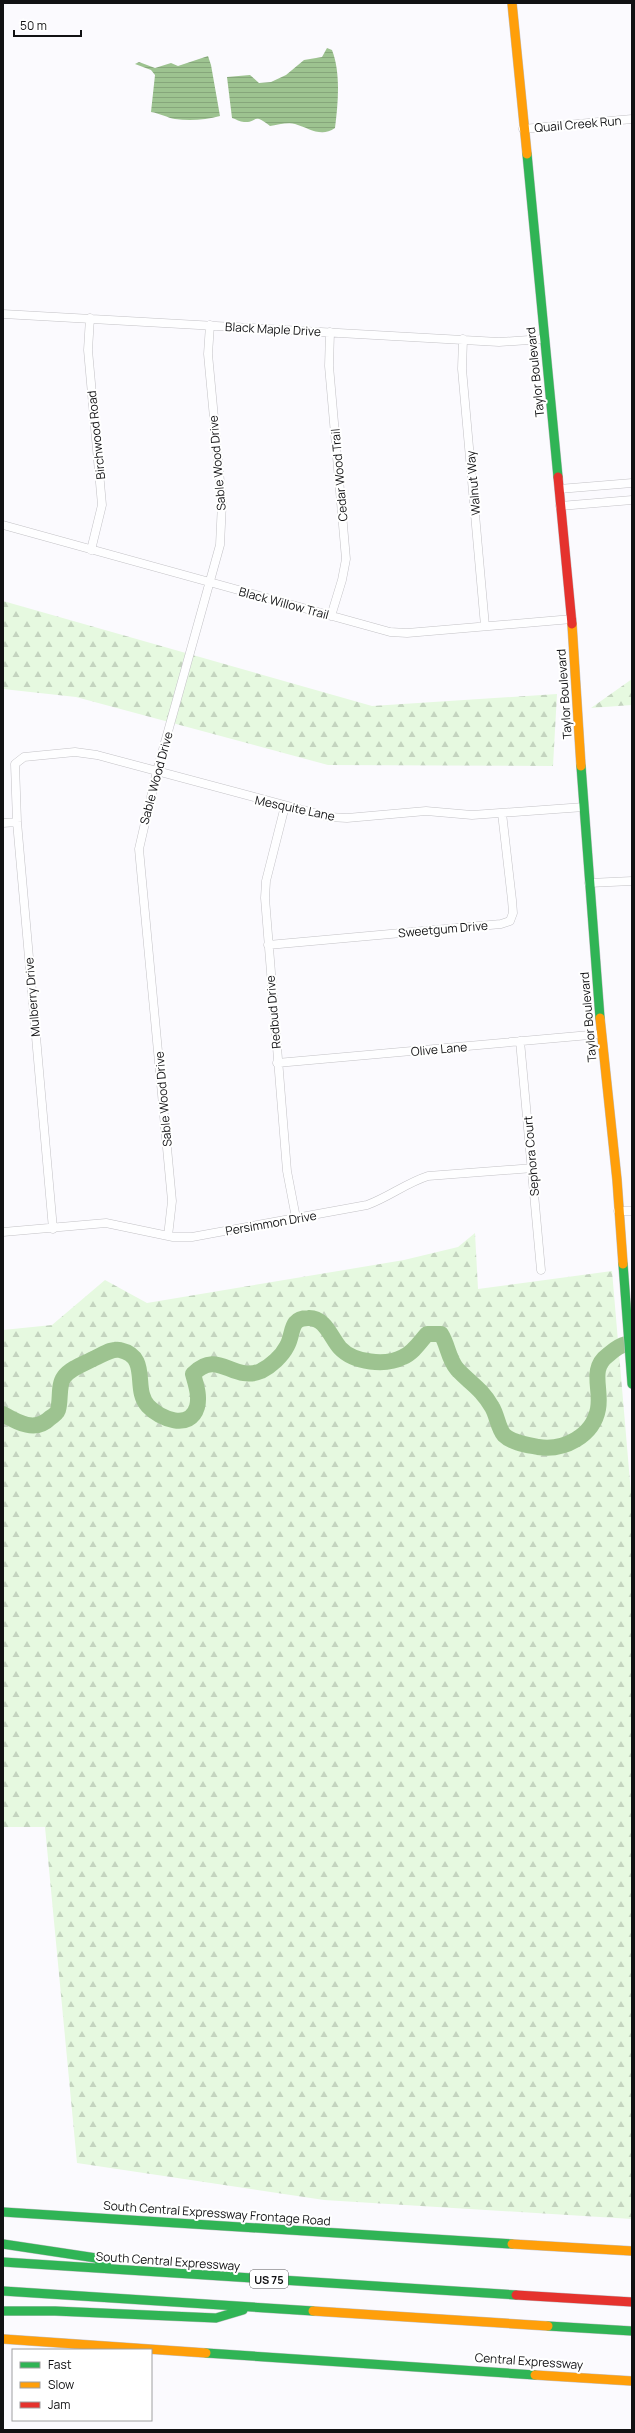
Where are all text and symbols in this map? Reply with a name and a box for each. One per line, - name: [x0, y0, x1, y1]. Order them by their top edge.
- scale bar: [14, 12, 81, 38]
- text: 50 m: [20, 17, 47, 34]
- street label: Quail Creek Run: [534, 112, 622, 136]
- street label: Black Maple Drive: [225, 318, 321, 340]
- street label: Taylor Boulevard: [522, 326, 548, 418]
- street label: Birchwood Road: [83, 390, 109, 480]
- street label: Sable Wood Drive: [204, 415, 230, 511]
- street label: Cedar Wood Trail: [326, 428, 352, 522]
- street label: Walnut Way: [462, 449, 484, 516]
- street label: Black Willow Trail: [237, 583, 331, 623]
- street label: Taylor Boulevard: [552, 648, 576, 740]
- street label: Sable Wood Drive: [135, 730, 177, 826]
- street label: Mesquite Lane: [253, 791, 337, 825]
- street label: Sweetgum Drive: [397, 917, 489, 941]
- street label: Mulberry Drive: [20, 957, 44, 1037]
- street label: Taylor Boulevard: [576, 971, 600, 1063]
- street label: Redbud Drive: [261, 975, 285, 1049]
- street label: Olive Lane: [410, 1038, 468, 1060]
- street label: Sable Wood Drive: [150, 1051, 176, 1147]
- street label: Sephora Court: [519, 1115, 543, 1197]
- street label: Persimmon Drive: [224, 1207, 318, 1239]
- street label: South Central Expressway Frontage Road: [103, 2197, 331, 2229]
- street label: South Central Expressway: [95, 2247, 241, 2275]
- road number: US 75: [250, 2270, 288, 2288]
- legend: [12, 2349, 152, 2421]
- street label: Central Expressway: [474, 2349, 584, 2373]
- text: Fast: [48, 2356, 72, 2373]
- text: Slow: [48, 2376, 74, 2393]
- text: Jam: [48, 2396, 70, 2413]

